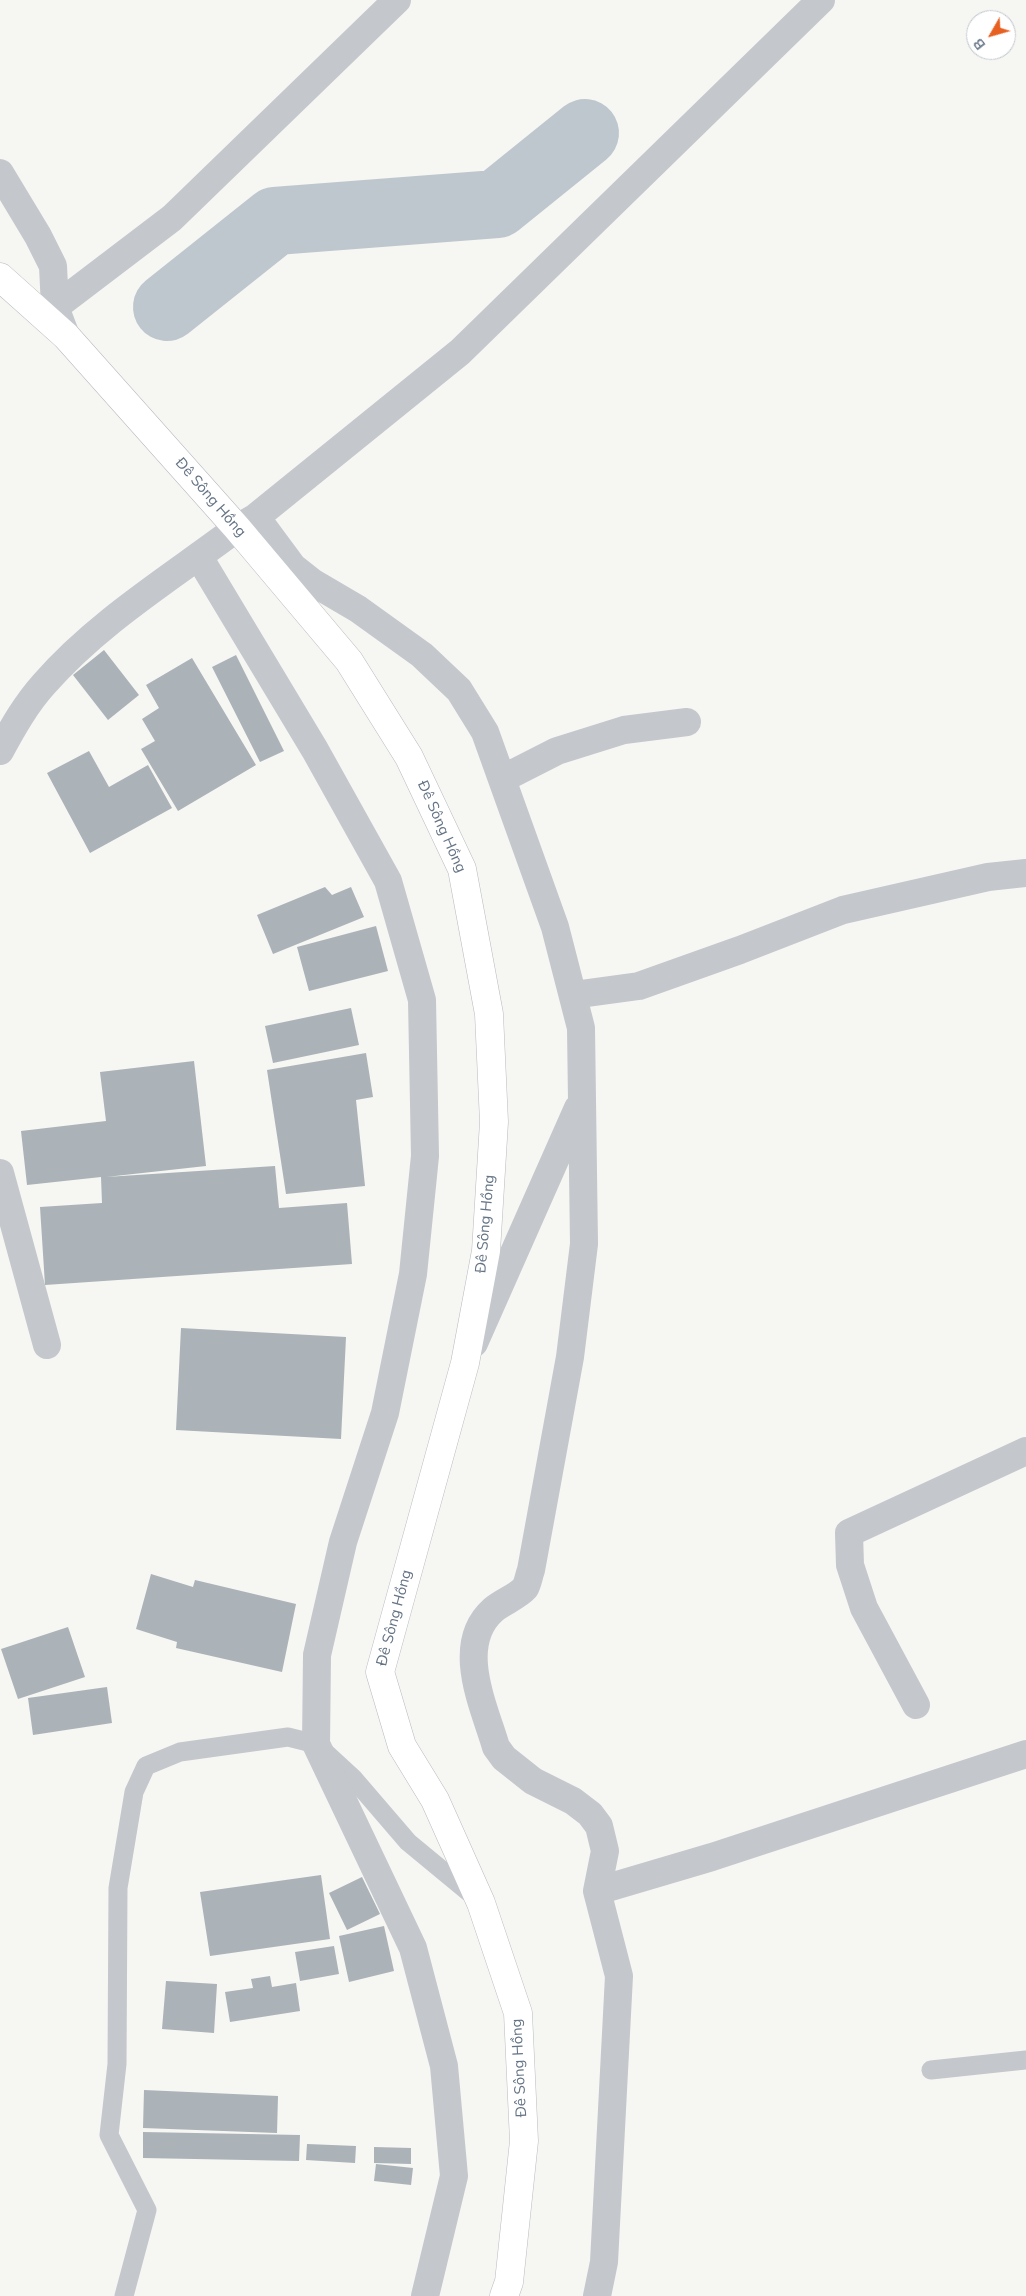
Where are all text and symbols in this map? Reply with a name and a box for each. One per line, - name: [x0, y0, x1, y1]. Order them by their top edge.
- north arrow: [966, 10, 1016, 60]
- text: B: [969, 34, 990, 54]
- street label: Đê Sông Hồng: [171, 455, 249, 541]
- street label: Đê Sông Hồng: [413, 778, 469, 876]
- street label: Đê Sông Hồng: [473, 1174, 499, 1274]
- street label: Đê Sông Hồng: [374, 1568, 416, 1668]
- street label: Đê Sông Hồng: [508, 2018, 532, 2118]

